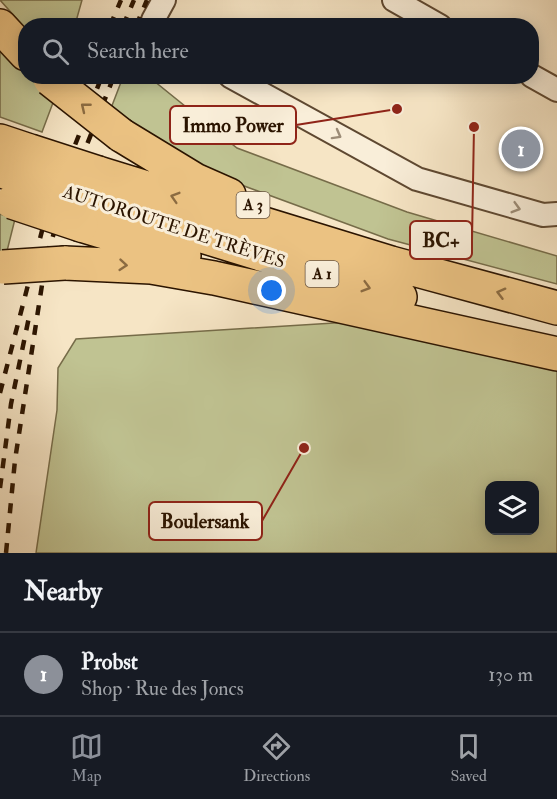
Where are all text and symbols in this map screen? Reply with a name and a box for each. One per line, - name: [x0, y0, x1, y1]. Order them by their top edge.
- search box: [18, 18, 539, 84]
- icon: search: [39, 35, 72, 68]
- text: Search here: [87, 37, 189, 65]
- one-way arrow: [81, 103, 92, 114]
- callout: Immo Power: [170, 106, 296, 144]
- text: Immo Power: [182, 113, 284, 138]
- pin: 1: [502, 126, 540, 172]
- one-way arrow: [330, 128, 341, 139]
- street label: AUTOROUTE DE TRÈVES: [59, 180, 288, 274]
- one-way arrow: [170, 191, 180, 204]
- road number: A 3: [236, 192, 270, 218]
- one-way arrow: [510, 201, 521, 213]
- callout: BC+: [410, 221, 472, 259]
- text: BC+: [422, 228, 460, 253]
- one-way arrow: [119, 258, 128, 271]
- road number: A 1: [306, 261, 338, 287]
- your location: [257, 276, 286, 305]
- one-way arrow: [360, 280, 371, 292]
- one-way arrow: [496, 288, 506, 300]
- map controls: [485, 481, 539, 535]
- button: layers: [485, 481, 539, 535]
- callout: Boulersank: [149, 502, 262, 540]
- text: Boulersank: [161, 509, 250, 534]
- text: Nearby: [24, 576, 102, 608]
- text: Probst: [81, 648, 138, 676]
- text: 1: [40, 662, 47, 687]
- text: 130 m: [488, 662, 533, 687]
- text: Shop · Rue des Joncs: [81, 676, 244, 701]
- tab: Map: [70, 730, 103, 786]
- tab: Directions: [243, 730, 310, 786]
- tab: Saved: [450, 730, 487, 786]

